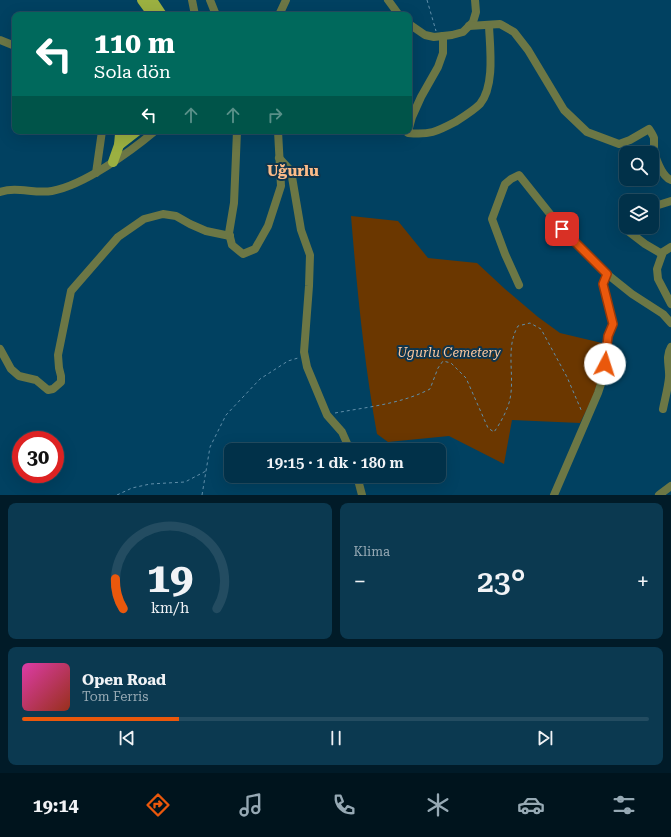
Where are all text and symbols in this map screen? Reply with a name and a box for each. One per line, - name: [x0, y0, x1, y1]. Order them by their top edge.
- text: 110 m: [94, 27, 175, 60]
- icon: left: [28, 28, 80, 80]
- text: Sola dön: [94, 61, 171, 82]
- icon: left: [138, 104, 160, 126]
- icon: ahead: [180, 104, 202, 126]
- icon: ahead: [222, 104, 244, 126]
- icon: right: [264, 104, 286, 126]
- map controls: [619, 146, 659, 234]
- button: search: [619, 146, 659, 186]
- district label: Uğurlu: [267, 162, 319, 180]
- button: layers: [619, 194, 659, 234]
- pin: [545, 212, 579, 246]
- icon: arrive: [551, 218, 573, 240]
- position arrow: [584, 343, 626, 385]
- park label: Ugurlu Cemetery: [397, 345, 501, 360]
- speed limit sign: 30: [12, 431, 64, 483]
- text: 19:15 · 1 dk · 180 m: [266, 454, 404, 472]
- text: Klima: [354, 544, 390, 559]
- text: 19: [146, 553, 193, 602]
- text: 23°: [477, 564, 525, 599]
- text: −: [354, 569, 366, 594]
- text: +: [637, 569, 649, 594]
- text: km/h: [151, 600, 189, 616]
- text: Open Road: [82, 671, 166, 689]
- text: Tom Ferris: [82, 689, 148, 704]
- icon: previous: [116, 727, 138, 749]
- icon: pause: [325, 727, 347, 749]
- icon: next: [534, 727, 556, 749]
- icon: directions: [144, 791, 172, 819]
- icon: music: [237, 791, 265, 819]
- icon: phone: [330, 791, 358, 819]
- icon: climate: [424, 791, 452, 819]
- icon: car: [517, 791, 545, 819]
- icon: filters: [610, 791, 638, 819]
- text: 19:14: [33, 795, 79, 816]

